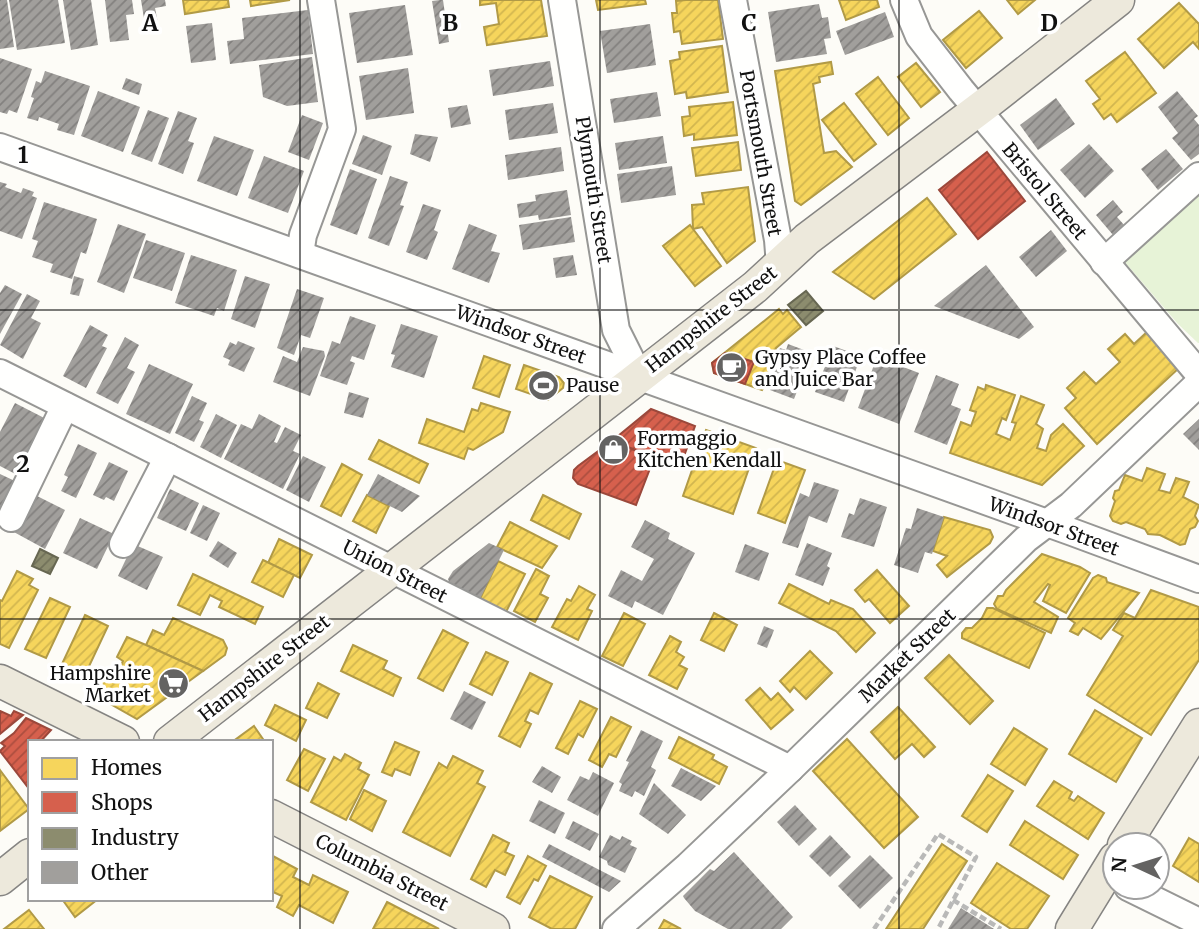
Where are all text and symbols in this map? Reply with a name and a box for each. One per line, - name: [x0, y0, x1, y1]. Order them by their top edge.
- text: A: [141, 8, 159, 37]
- text: B: [442, 8, 458, 37]
- text: C: [741, 8, 757, 37]
- text: D: [1040, 8, 1058, 37]
- street label: Portsmouth Street: [735, 68, 788, 239]
- street label: Plymouth Street: [570, 115, 618, 266]
- street label: Bristol Street: [997, 138, 1093, 245]
- text: 1: [18, 140, 29, 169]
- street label: Hampshire Street: [641, 260, 782, 378]
- street label: Windsor Street: [452, 299, 590, 369]
- place label: Gypsy Place Coffee and Juice Bar: [755, 345, 926, 391]
- cafe icon: Gypsy Place Coffee and Juice Bar: [715, 351, 749, 385]
- sports icon: Pause: [526, 368, 560, 402]
- place label: Pause: [566, 373, 619, 397]
- place label: Formaggio Kitchen Kendall: [637, 426, 782, 472]
- shop icon: Formaggio Kitchen Kendall: [597, 432, 631, 466]
- text: 2: [16, 449, 30, 478]
- street label: Windsor Street: [985, 491, 1123, 561]
- street label: Union Street: [338, 534, 452, 608]
- street label: Market Street: [854, 603, 961, 707]
- street label: Hampshire Street: [194, 609, 335, 727]
- place label: Hampshire Market: [50, 661, 152, 707]
- supermarket icon: Hampshire Market: [157, 667, 191, 701]
- legend: [28, 740, 273, 901]
- text: Homes: [91, 754, 162, 781]
- text: Shops: [91, 789, 153, 816]
- text: Industry: [91, 824, 180, 851]
- street label: Columbia Street: [312, 828, 453, 916]
- north arrow: [1101, 831, 1171, 901]
- text: N: [1107, 856, 1132, 873]
- text: Other: [91, 859, 149, 886]

